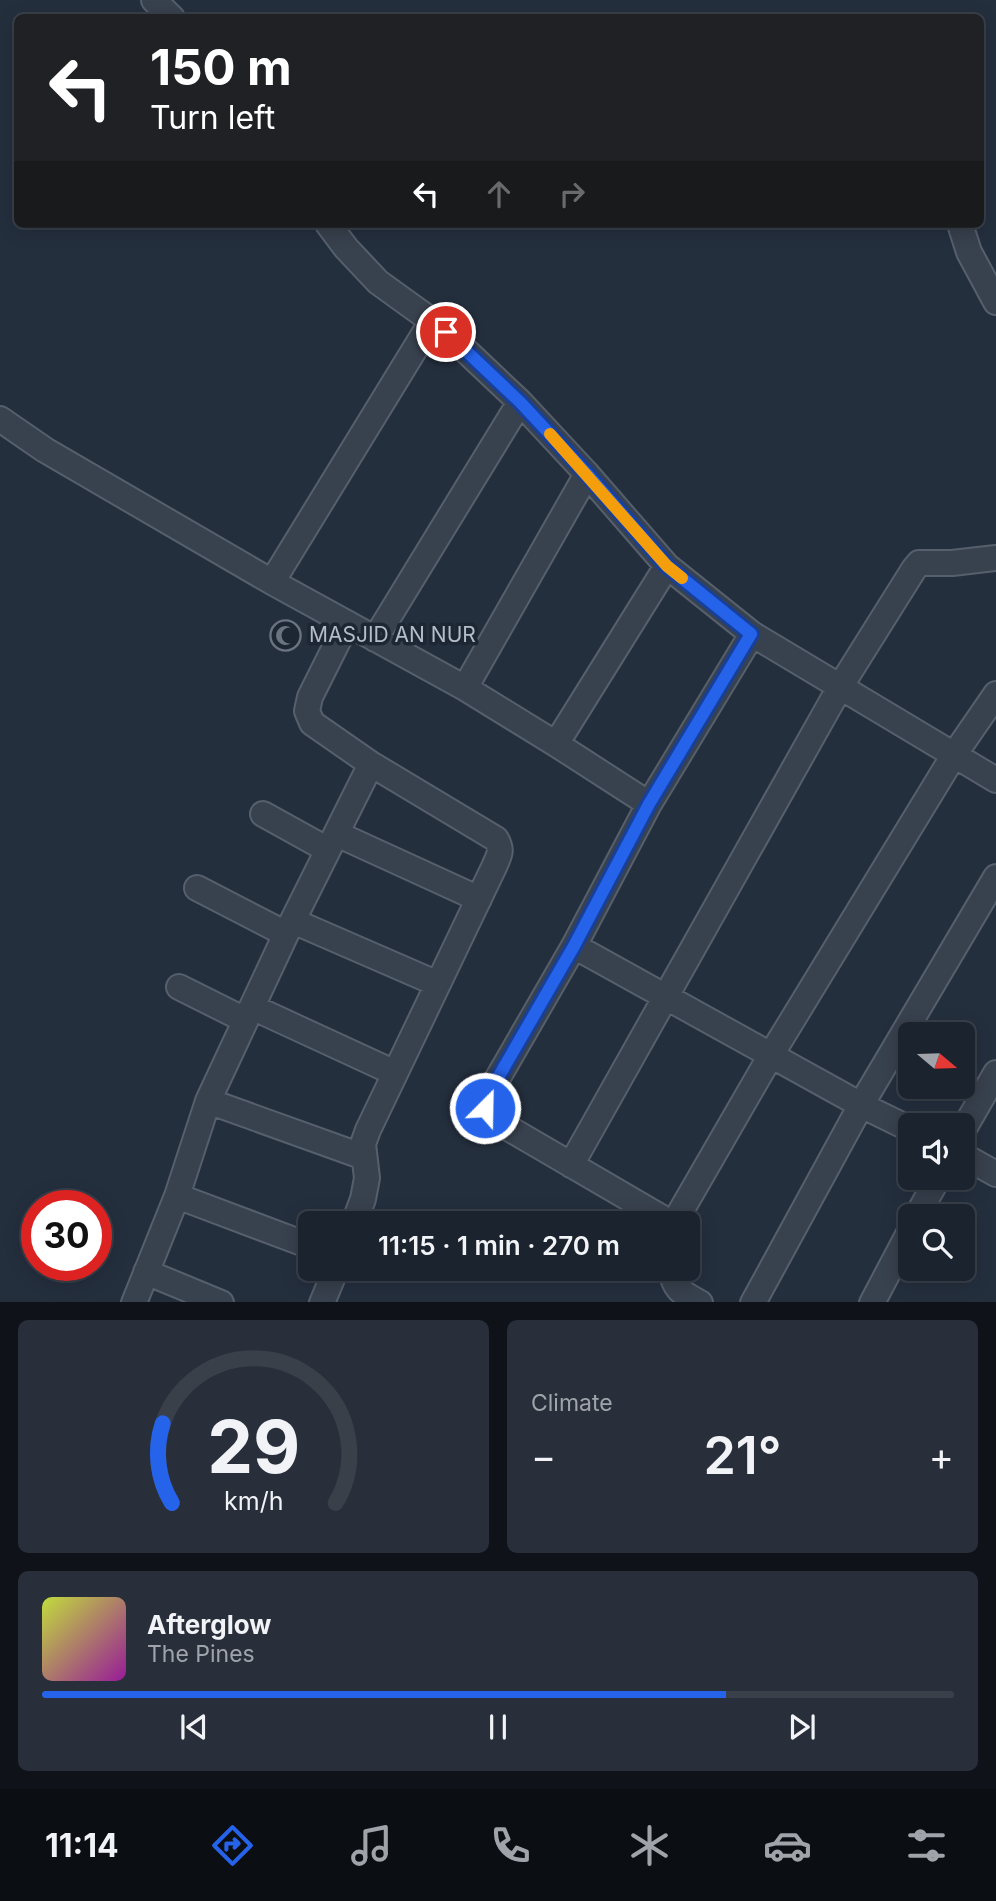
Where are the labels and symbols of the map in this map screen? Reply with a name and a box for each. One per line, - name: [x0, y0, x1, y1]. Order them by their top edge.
- pin: [416, 302, 476, 362]
- mosque icon: MASJID AN NUR: [269, 618, 303, 652]
- place label: MASJID AN NUR: [309, 622, 476, 647]
- north arrow: [898, 1022, 975, 1099]
- position arrow: [448, 1071, 522, 1145]
- speed limit sign: 30: [21, 1190, 112, 1281]

